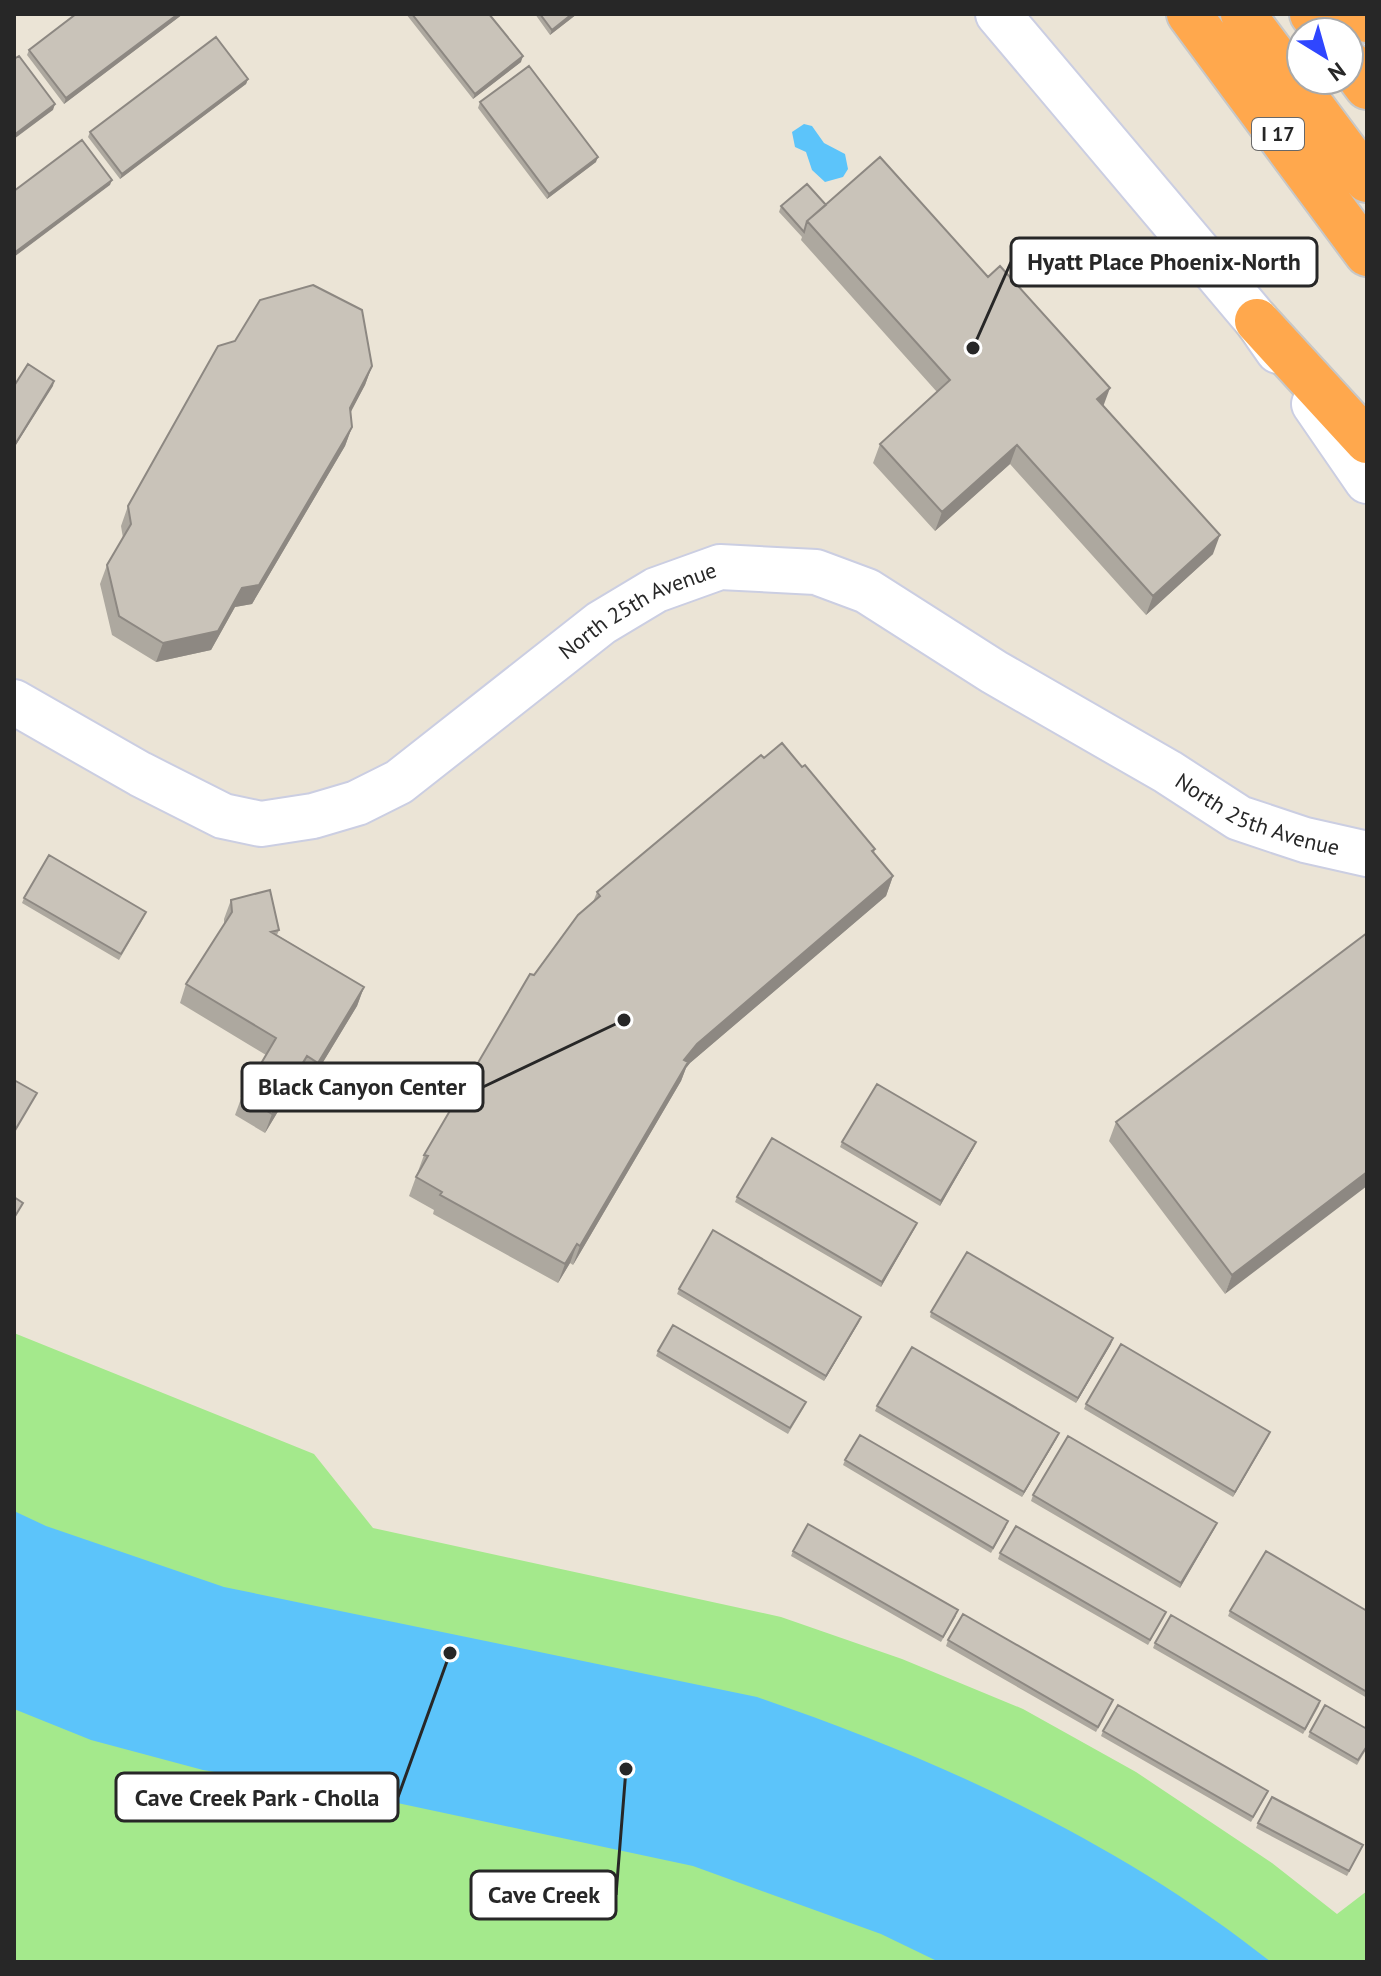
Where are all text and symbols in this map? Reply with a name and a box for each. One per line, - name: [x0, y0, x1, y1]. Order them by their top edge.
- north arrow: [1285, 16, 1365, 96]
- text: N: [1323, 56, 1351, 88]
- road number: I 17: [1252, 118, 1304, 150]
- callout: Hyatt Place Phoenix-North: [1011, 238, 1317, 286]
- text: Hyatt Place Phoenix-North: [1027, 246, 1301, 277]
- street label: North 25th Avenue: [553, 555, 720, 665]
- street label: North 25th Avenue: [1170, 767, 1342, 861]
- callout: Black Canyon Center: [242, 1063, 483, 1111]
- text: Black Canyon Center: [258, 1071, 467, 1102]
- callout: Cave Creek Park - Cholla: [116, 1773, 398, 1821]
- text: Cave Creek Park - Cholla: [135, 1782, 379, 1813]
- callout: Cave Creek: [471, 1871, 616, 1919]
- text: Cave Creek: [488, 1879, 600, 1910]

